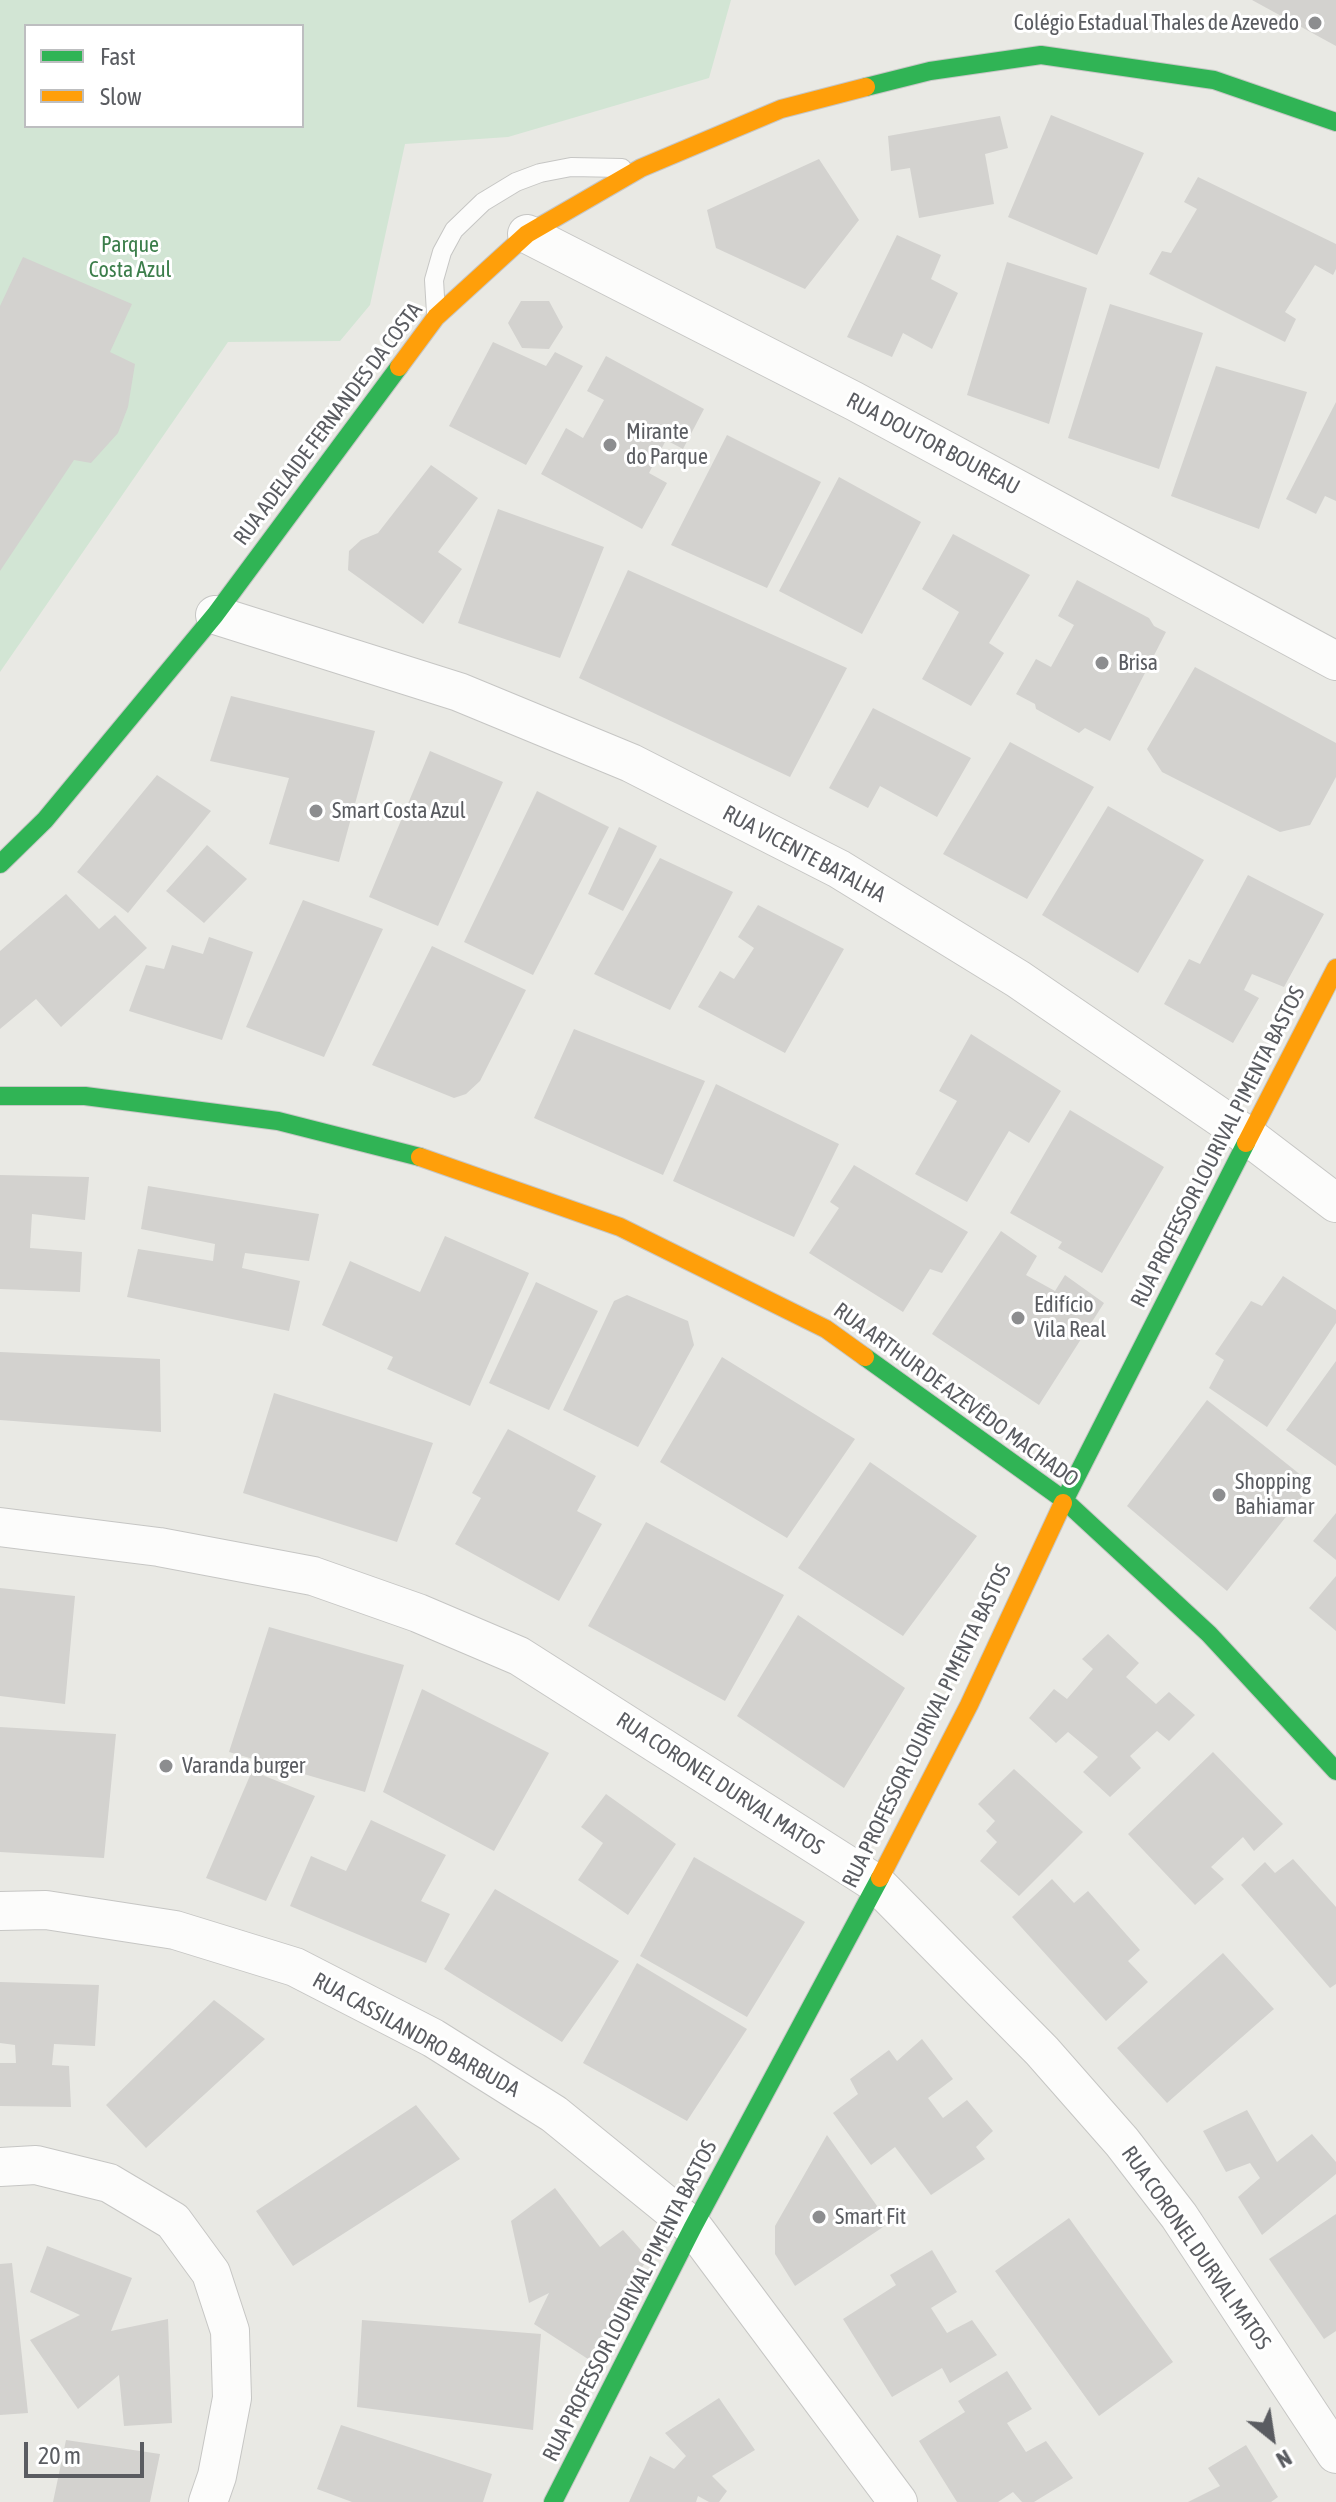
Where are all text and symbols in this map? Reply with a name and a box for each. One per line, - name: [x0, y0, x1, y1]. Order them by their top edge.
- place label: Colégio Estadual Thales de Azevedo: [1014, 10, 1299, 36]
- marker: Colégio Estadual Thales de Azevedo: [1306, 14, 1324, 32]
- legend: [24, 24, 304, 128]
- text: Fast: [100, 43, 136, 70]
- text: Slow: [100, 83, 142, 110]
- park label: Parque Costa Azul: [89, 232, 171, 284]
- street label: RUA ADELAIDE FERNANDES DA COSTA: [228, 297, 428, 551]
- street label: RUA DOUTOR BOUREAU: [842, 387, 1024, 501]
- place label: Mirante do Parque: [626, 419, 708, 470]
- marker: Mirante do Parque: [601, 436, 619, 454]
- place label: Brisa: [1118, 650, 1158, 676]
- marker: Brisa: [1093, 654, 1111, 672]
- place label: Smart Costa Azul: [332, 798, 466, 824]
- street label: RUA VICENTE BATALHA: [718, 800, 890, 908]
- marker: Smart Costa Azul: [307, 802, 325, 820]
- street label: RUA PROFESSOR LOURIVAL PIMENTA BASTOS: [1125, 982, 1311, 1312]
- place label: Edifício Vila Real: [1034, 1292, 1106, 1344]
- street label: RUA ARTHUR DE AZEVÊDO MACHADO: [828, 1297, 1084, 1493]
- marker: Edifício Vila Real: [1009, 1309, 1027, 1327]
- place label: Shopping Bahiamar: [1235, 1469, 1314, 1520]
- marker: Shopping Bahiamar: [1210, 1486, 1228, 1504]
- street label: RUA PROFESSOR LOURIVAL PIMENTA BASTOS: [837, 1560, 1017, 1892]
- street label: RUA CORONEL DURVAL MATOS: [611, 1707, 829, 1861]
- place label: Varanda burger: [182, 1753, 305, 1779]
- marker: Varanda burger: [157, 1757, 175, 1775]
- street label: RUA CASSILANDRO BARBUDA: [308, 1967, 524, 2103]
- street label: RUA PROFESSOR LOURIVAL PIMENTA BASTOS: [537, 2136, 723, 2466]
- street label: RUA CORONEL DURVAL MATOS: [1116, 2141, 1276, 2355]
- place label: Smart Fit: [835, 2204, 906, 2230]
- marker: Smart Fit: [810, 2208, 828, 2226]
- north arrow: [1232, 2398, 1312, 2478]
- scale bar: [28, 2426, 148, 2476]
- text: 20 m: [38, 2442, 81, 2469]
- text: N: [1272, 2444, 1296, 2473]

